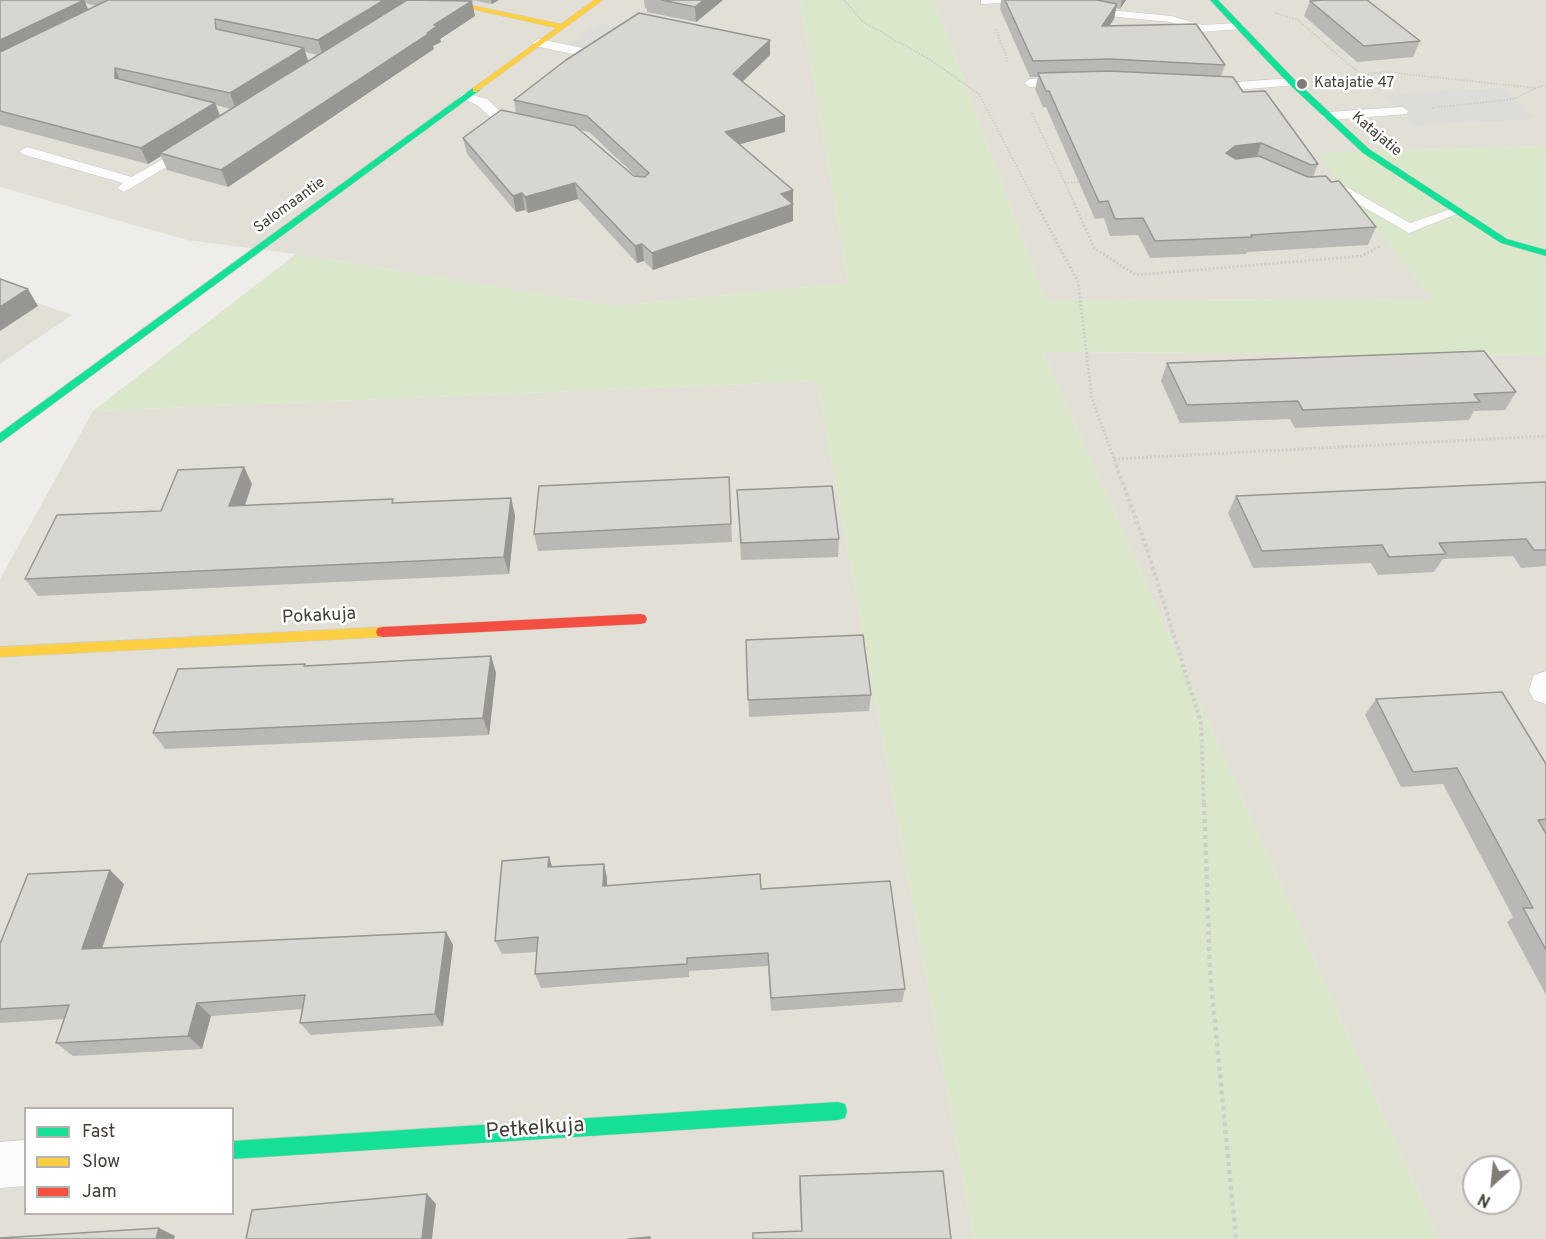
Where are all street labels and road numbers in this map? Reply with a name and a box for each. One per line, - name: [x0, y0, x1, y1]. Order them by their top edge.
- street label: Katajatie: [1347, 109, 1405, 161]
- street label: Salomaantie: [251, 174, 329, 238]
- street label: Pokakuja: [281, 604, 357, 630]
- street label: Petkelkuja: [485, 1114, 585, 1146]

